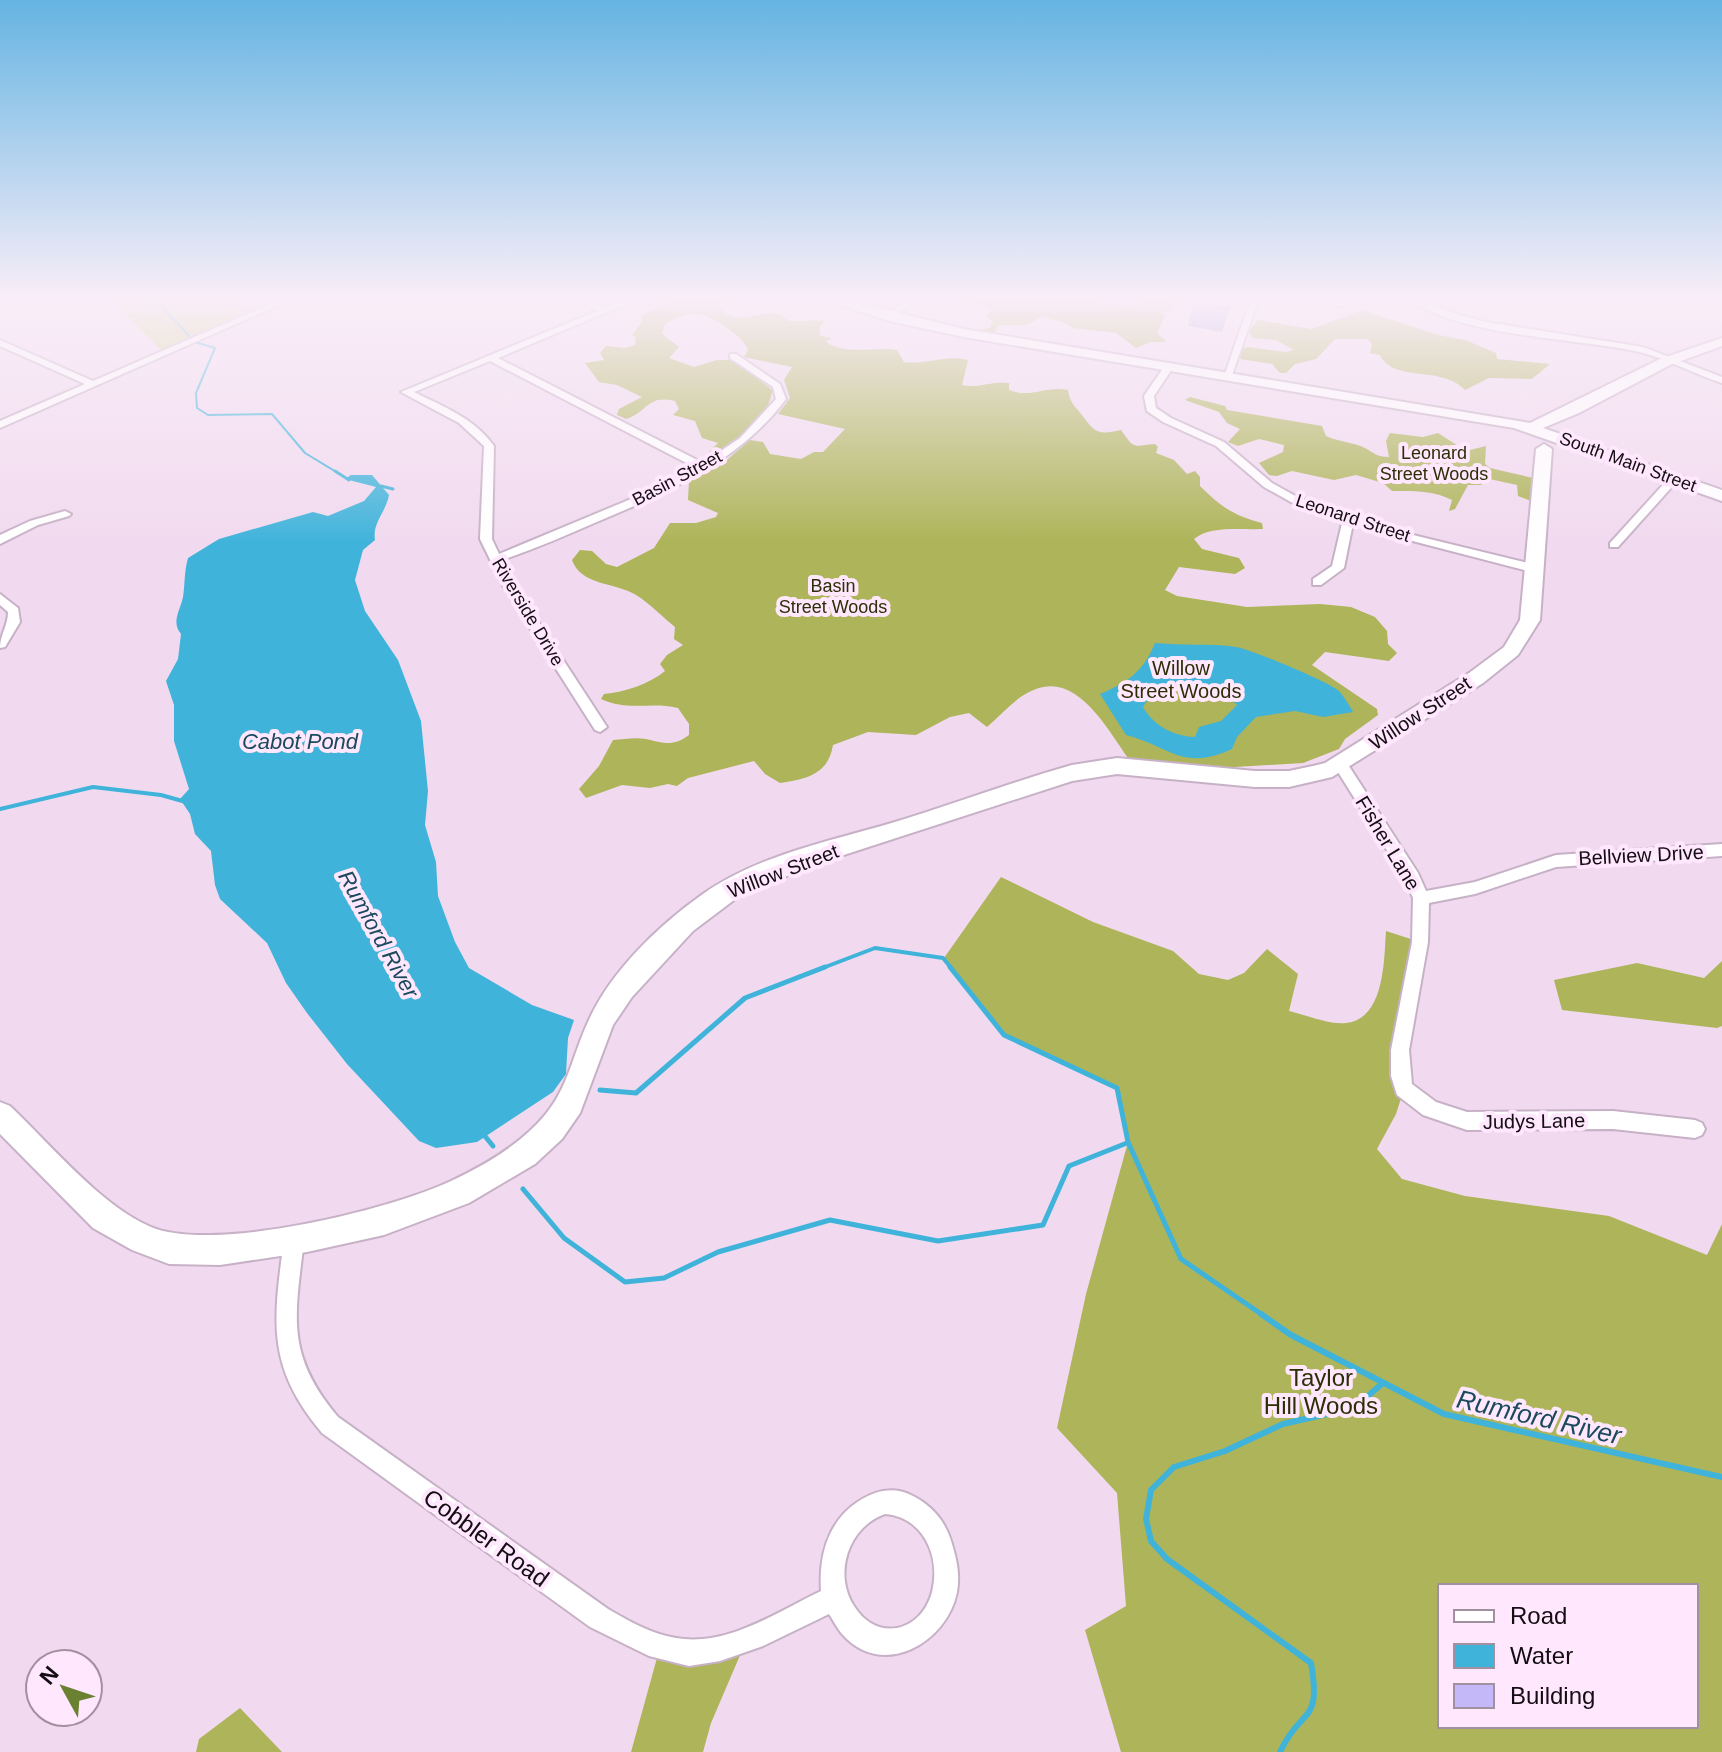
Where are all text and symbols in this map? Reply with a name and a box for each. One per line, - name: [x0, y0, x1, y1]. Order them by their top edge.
- street label: South Main Street: [1557, 428, 1699, 496]
- park label: Leonard Street Woods: [1380, 443, 1488, 484]
- street label: Basin Street: [629, 446, 725, 510]
- street label: Leonard Street: [1293, 490, 1413, 546]
- street label: Riverside Drive: [488, 555, 568, 669]
- park label: Basin Street Woods: [779, 576, 887, 617]
- park label: Willow Street Woods: [1121, 657, 1241, 702]
- street label: Willow Street: [1365, 672, 1475, 754]
- water label: Cabot Pond: [242, 729, 359, 754]
- street label: Fisher Lane: [1351, 792, 1425, 894]
- street label: Willow Street: [725, 840, 842, 902]
- street label: Bellview Drive: [1578, 841, 1704, 869]
- water label: Rumford River: [333, 866, 425, 1004]
- street label: Judys Lane: [1483, 1109, 1585, 1133]
- park label: Taylor Hill Woods: [1264, 1364, 1378, 1419]
- water label: Rumford River: [1454, 1384, 1625, 1451]
- street label: Cobbler Road: [418, 1483, 554, 1592]
- legend: [1438, 1584, 1698, 1728]
- text: Road: [1510, 1602, 1567, 1629]
- text: Water: [1510, 1642, 1573, 1669]
- north arrow: [24, 1648, 104, 1728]
- text: N: [34, 1661, 64, 1690]
- text: Building: [1510, 1682, 1595, 1709]

